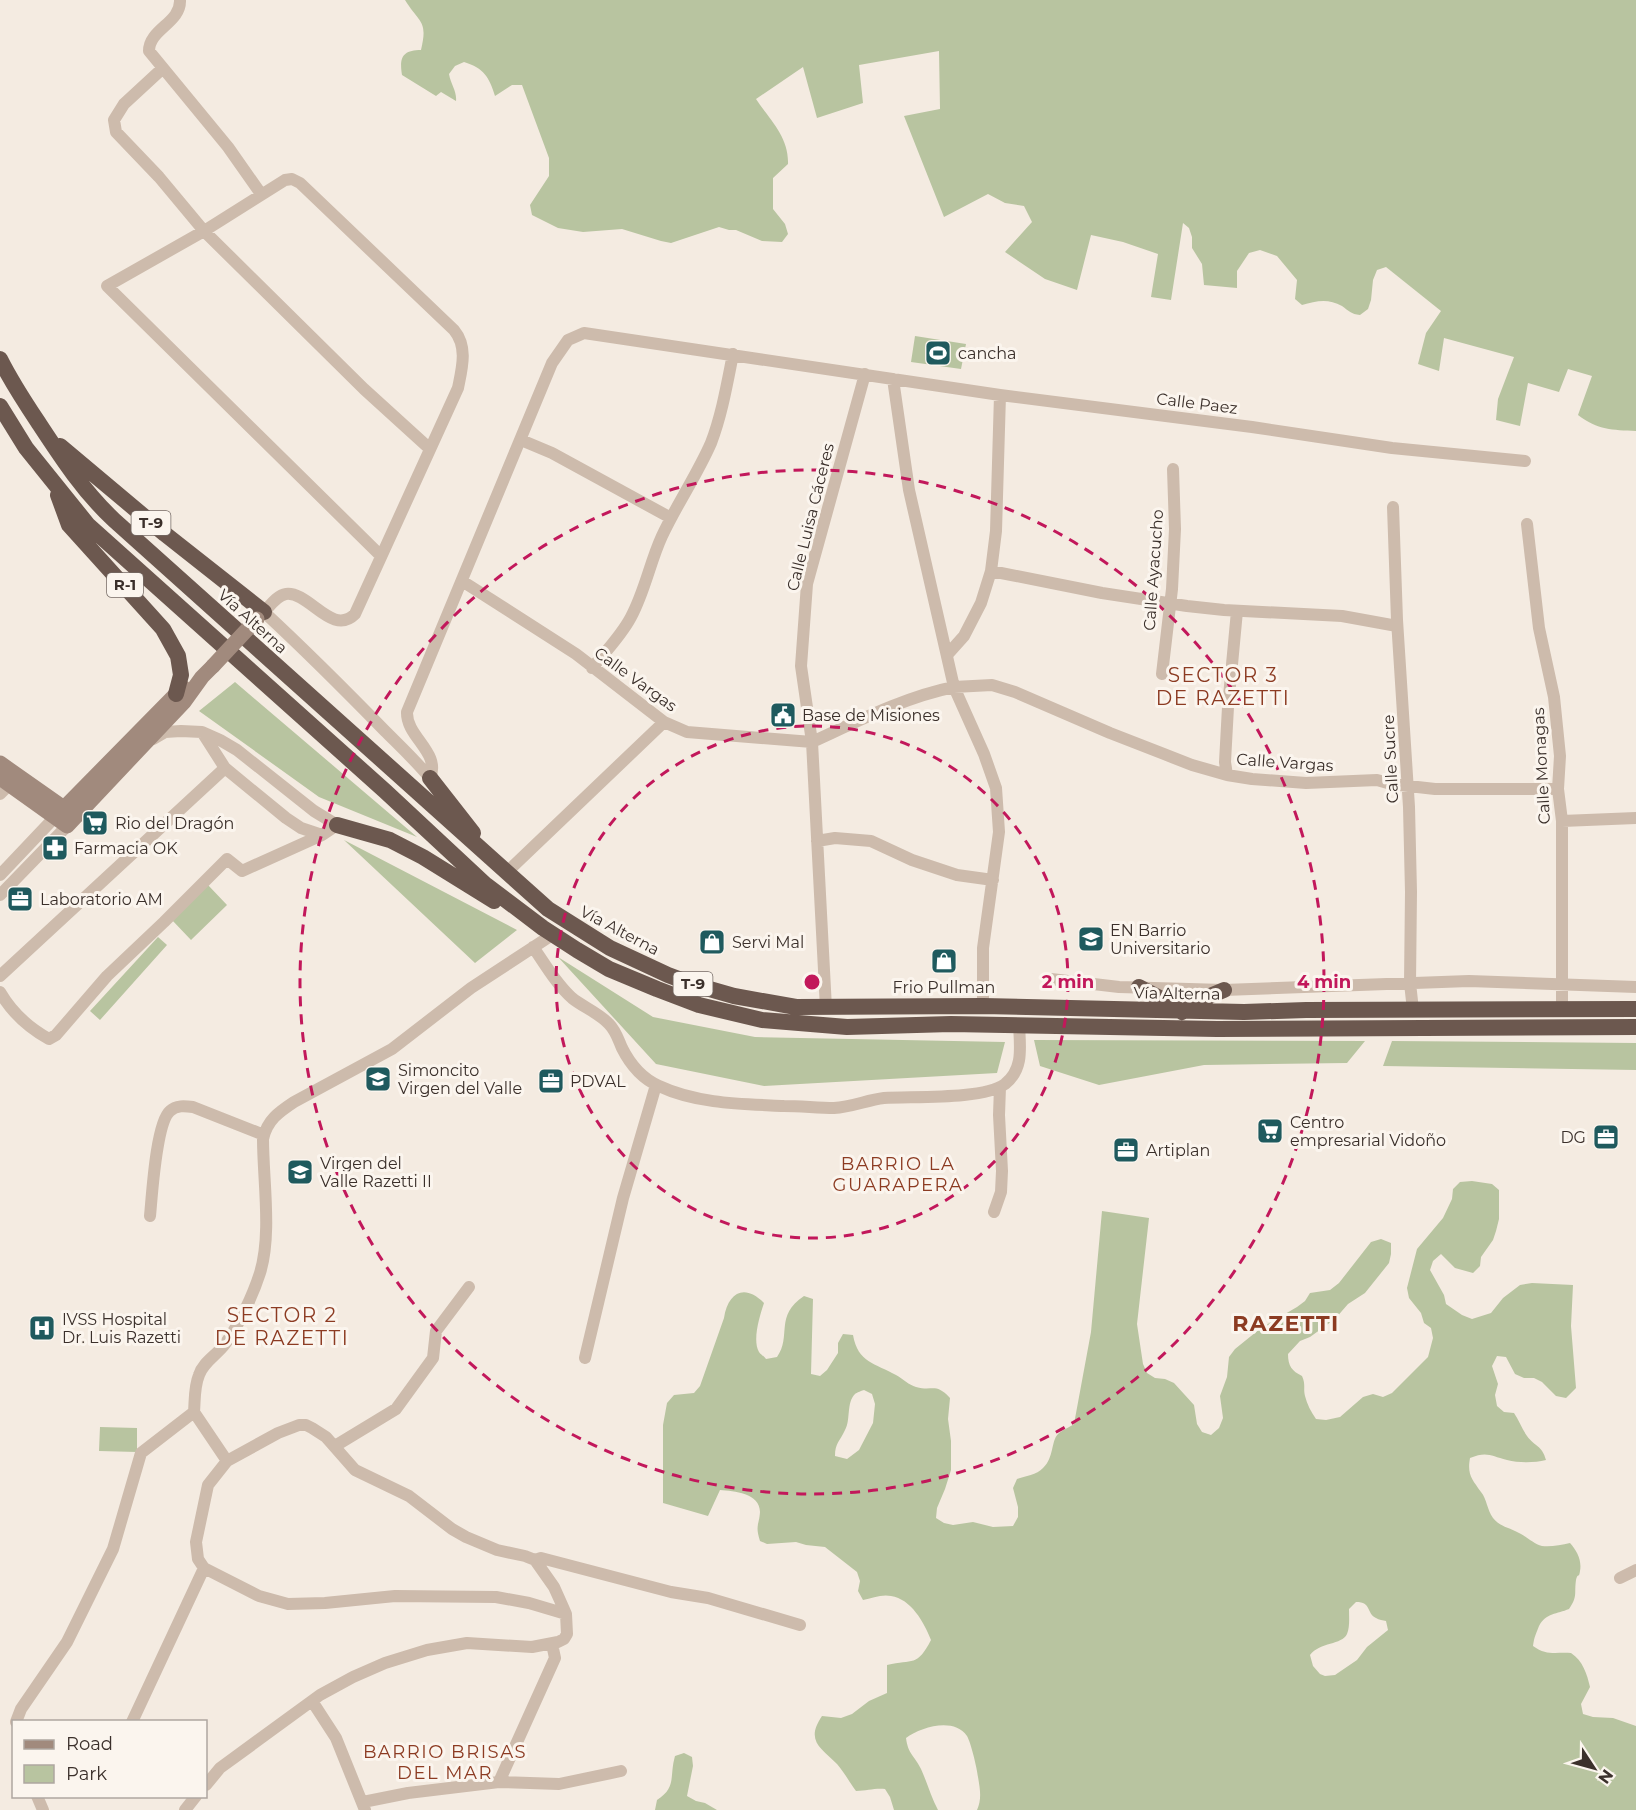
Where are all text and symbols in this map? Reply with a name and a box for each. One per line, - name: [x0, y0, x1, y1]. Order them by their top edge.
- sports icon: cancha: [923, 338, 953, 368]
- place label: cancha: [958, 344, 1016, 363]
- street label: Calle Paez: [1155, 389, 1239, 418]
- street label: Calle Luisa Cáceres: [783, 441, 838, 593]
- street label: Calle Ayacucho: [1140, 509, 1167, 631]
- road number: T-9: [132, 511, 170, 535]
- road number: R-1: [107, 573, 143, 597]
- street label: Vía Alterna: [214, 585, 291, 657]
- street label: Calle Vargas: [591, 643, 681, 716]
- district label: SECTOR 3 DE RAZETTI: [1156, 663, 1290, 710]
- public building icon: Base de Misiones: [768, 700, 798, 730]
- place label: Base de Misiones: [802, 706, 940, 725]
- street label: Calle Monagas: [1529, 707, 1554, 825]
- street label: Calle Sucre: [1379, 714, 1402, 804]
- street label: Calle Vargas: [1236, 750, 1334, 775]
- supermarket icon: Rio del Dragón: [80, 808, 110, 838]
- place label: Rio del Dragón: [115, 814, 234, 833]
- pharmacy icon: Farmacia OK: [40, 833, 70, 863]
- place label: Farmacia OK: [74, 839, 178, 858]
- office icon: Laboratorio AM: [5, 884, 35, 914]
- place label: Laboratorio AM: [40, 890, 163, 909]
- street label: Vía Alterna: [577, 902, 663, 959]
- place label: EN Barrio Universitario: [1110, 921, 1211, 958]
- school or university icon: EN Barrio Universitario: [1076, 924, 1106, 954]
- shop icon: Servi Mal: [697, 927, 727, 957]
- place label: Servi Mal: [732, 933, 804, 952]
- shop icon: Frio Pullman: [929, 946, 959, 976]
- text: 2 min: [1042, 971, 1094, 993]
- text: 4 min: [1297, 971, 1351, 993]
- road number: T-9: [674, 972, 712, 996]
- centre of rings: [802, 972, 822, 992]
- place label: Frio Pullman: [893, 978, 995, 997]
- street label: Vía Alterna: [1133, 983, 1221, 1004]
- place label: Simoncito Virgen del Valle: [398, 1061, 522, 1098]
- school or university icon: Simoncito Virgen del Valle: [363, 1064, 393, 1094]
- office icon: PDVAL: [536, 1066, 566, 1096]
- place label: PDVAL: [570, 1072, 626, 1091]
- place label: Centro empresarial Vidoño: [1290, 1113, 1446, 1150]
- supermarket icon: Centro empresarial Vidoño: [1255, 1116, 1285, 1146]
- office icon: DG: [1591, 1122, 1621, 1152]
- place label: DG: [1560, 1128, 1586, 1147]
- office icon: Artiplan: [1111, 1135, 1141, 1165]
- place label: Artiplan: [1146, 1141, 1210, 1160]
- district label: BARRIO LA GUARAPERA: [833, 1153, 963, 1196]
- place label: Virgen del Valle Razetti II: [320, 1154, 432, 1191]
- school or university icon: Virgen del Valle Razetti II: [285, 1157, 315, 1187]
- district label: SECTOR 2 DE RAZETTI: [215, 1303, 349, 1350]
- place label: IVSS Hospital Dr. Luis Razetti: [62, 1310, 181, 1347]
- district label: RAZETTI: [1232, 1310, 1340, 1337]
- hospital icon: IVSS Hospital Dr. Luis Razetti: [27, 1313, 57, 1343]
- legend: [12, 1720, 207, 1798]
- text: Road: [66, 1733, 113, 1755]
- north arrow: [1564, 1738, 1624, 1798]
- district label: BARRIO BRISAS DEL MAR: [363, 1741, 527, 1784]
- text: Park: [66, 1763, 107, 1785]
- text: N: [1594, 1766, 1617, 1787]

